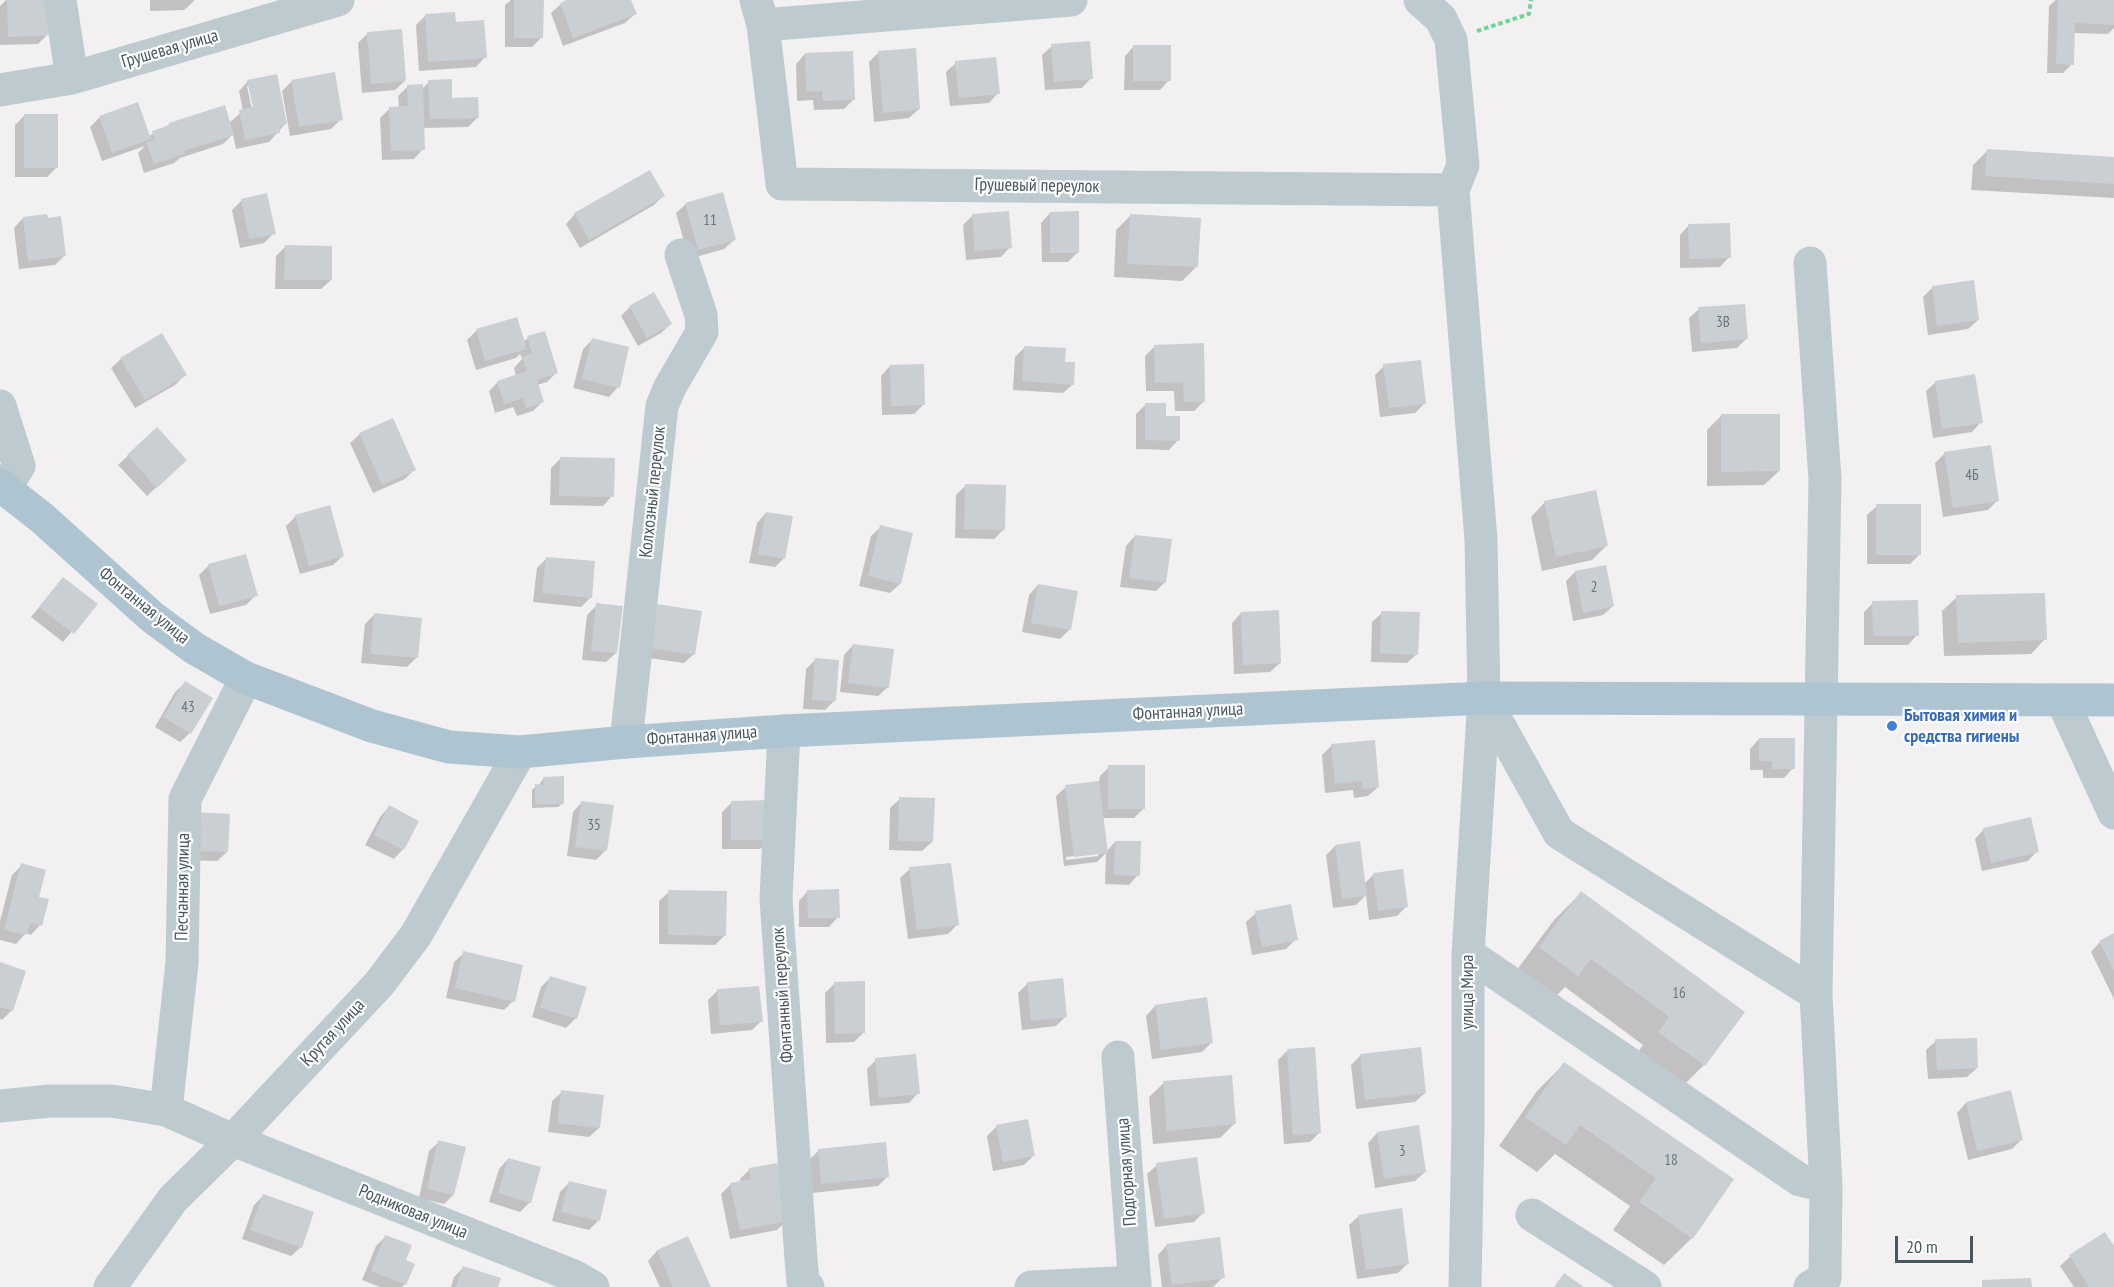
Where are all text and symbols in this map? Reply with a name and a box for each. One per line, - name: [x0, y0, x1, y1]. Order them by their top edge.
- street label: Грушевая улица: [119, 25, 221, 73]
- street label: Грушевый переулок: [974, 174, 1100, 198]
- house number: 11: [703, 212, 717, 230]
- house number: 3В: [1716, 314, 1730, 332]
- street label: Колхозный переулок: [635, 425, 671, 559]
- house number: 4Б: [1965, 467, 1979, 485]
- street label: Фонтанная улица: [94, 563, 194, 649]
- house number: 2: [1591, 579, 1597, 597]
- street label: Фонтанная улица: [1132, 698, 1244, 726]
- house number: 43: [181, 699, 195, 717]
- place label: Бытовая химия и средства гигиены: [1904, 705, 2019, 748]
- marker: Бытовая химия и средства гигиены: [1885, 719, 1899, 733]
- street label: Фонтанная улица: [646, 721, 758, 751]
- house number: 35: [587, 817, 601, 835]
- street label: Песчанная улица: [171, 833, 195, 941]
- street label: Фонтанный переулок: [767, 927, 799, 1063]
- street label: улица Мира: [1457, 954, 1479, 1030]
- house number: 16: [1672, 985, 1686, 1003]
- street label: Крутая улица: [296, 995, 370, 1071]
- street label: Подгорная улица: [1112, 1117, 1142, 1227]
- house number: 3: [1399, 1143, 1405, 1161]
- house number: 18: [1664, 1152, 1678, 1170]
- street label: Родниковая улица: [355, 1180, 471, 1244]
- scale bar: [1898, 1224, 1976, 1262]
- text: 20 m: [1906, 1235, 1938, 1258]

